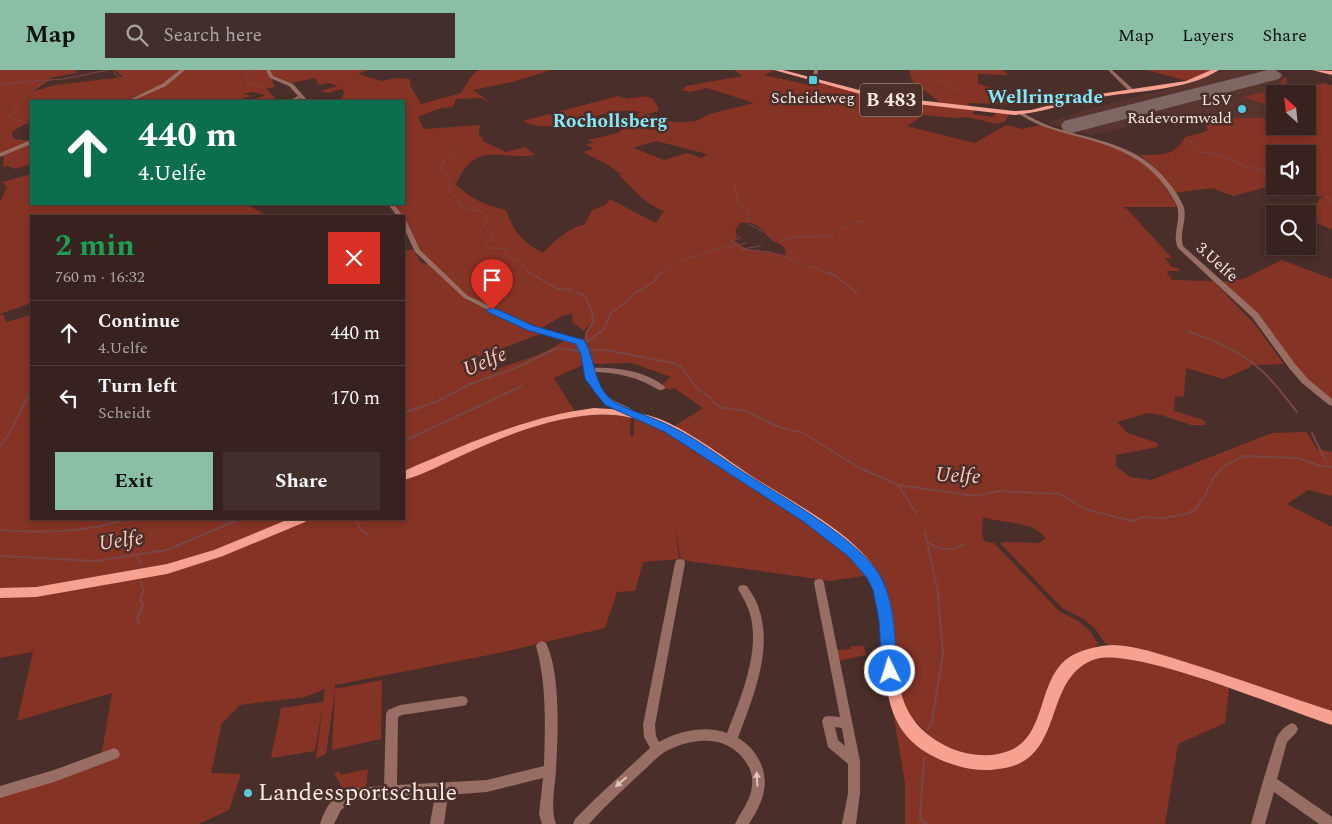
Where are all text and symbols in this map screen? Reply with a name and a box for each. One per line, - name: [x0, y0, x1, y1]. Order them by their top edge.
- search box: [105, 13, 455, 58]
- text: Map: [25, 17, 75, 53]
- icon: search: [123, 21, 151, 49]
- text: Search here: [163, 21, 262, 50]
- text: Map: [1118, 22, 1154, 49]
- text: Layers: [1182, 22, 1234, 49]
- text: Share: [1262, 22, 1307, 49]
- marker: Scheideweg: [807, 74, 819, 86]
- district label: Wellringrade: [987, 83, 1103, 112]
- road number: B 483: [860, 84, 922, 116]
- north arrow: [1266, 85, 1316, 135]
- map controls: [1266, 85, 1316, 255]
- place label: Scheideweg: [771, 86, 855, 110]
- place label: LSV Radevormwald: [1127, 88, 1232, 130]
- marker: LSV Radevormwald: [1236, 103, 1248, 115]
- district label: Rochollsberg: [552, 107, 668, 136]
- text: 440 m: [138, 109, 237, 162]
- icon: ahead: [55, 120, 120, 185]
- button: sound: [1266, 145, 1316, 195]
- text: 4.Uelfe: [138, 157, 207, 190]
- button: search: [1266, 205, 1316, 255]
- text: 2 min: [55, 223, 135, 269]
- button: close: [328, 232, 380, 284]
- street label: 3.Uelfe: [1190, 236, 1244, 288]
- pin: [471, 259, 513, 310]
- text: 760 m · 16:32: [55, 265, 145, 289]
- icon: arrive: [478, 266, 506, 294]
- text: Continue: [98, 307, 180, 336]
- icon: ahead: [55, 319, 83, 347]
- text: 440 m: [330, 319, 380, 348]
- text: 4.Uelfe: [98, 336, 148, 360]
- water label: Uelfe: [458, 338, 512, 386]
- text: Turn left: [98, 372, 177, 401]
- icon: left: [55, 384, 83, 412]
- text: 170 m: [330, 384, 380, 413]
- text: Scheidt: [98, 401, 151, 425]
- button: Exit: [55, 452, 213, 510]
- button: Share: [223, 452, 380, 510]
- water label: Uelfe: [934, 459, 982, 493]
- water label: Uelfe: [96, 522, 146, 560]
- position arrow: [863, 644, 915, 696]
- one-way arrow: [753, 771, 761, 787]
- place label: Landessportschule: [258, 775, 457, 811]
- one-way arrow: [614, 777, 627, 788]
- marker: Landessportschule: [242, 787, 254, 799]

